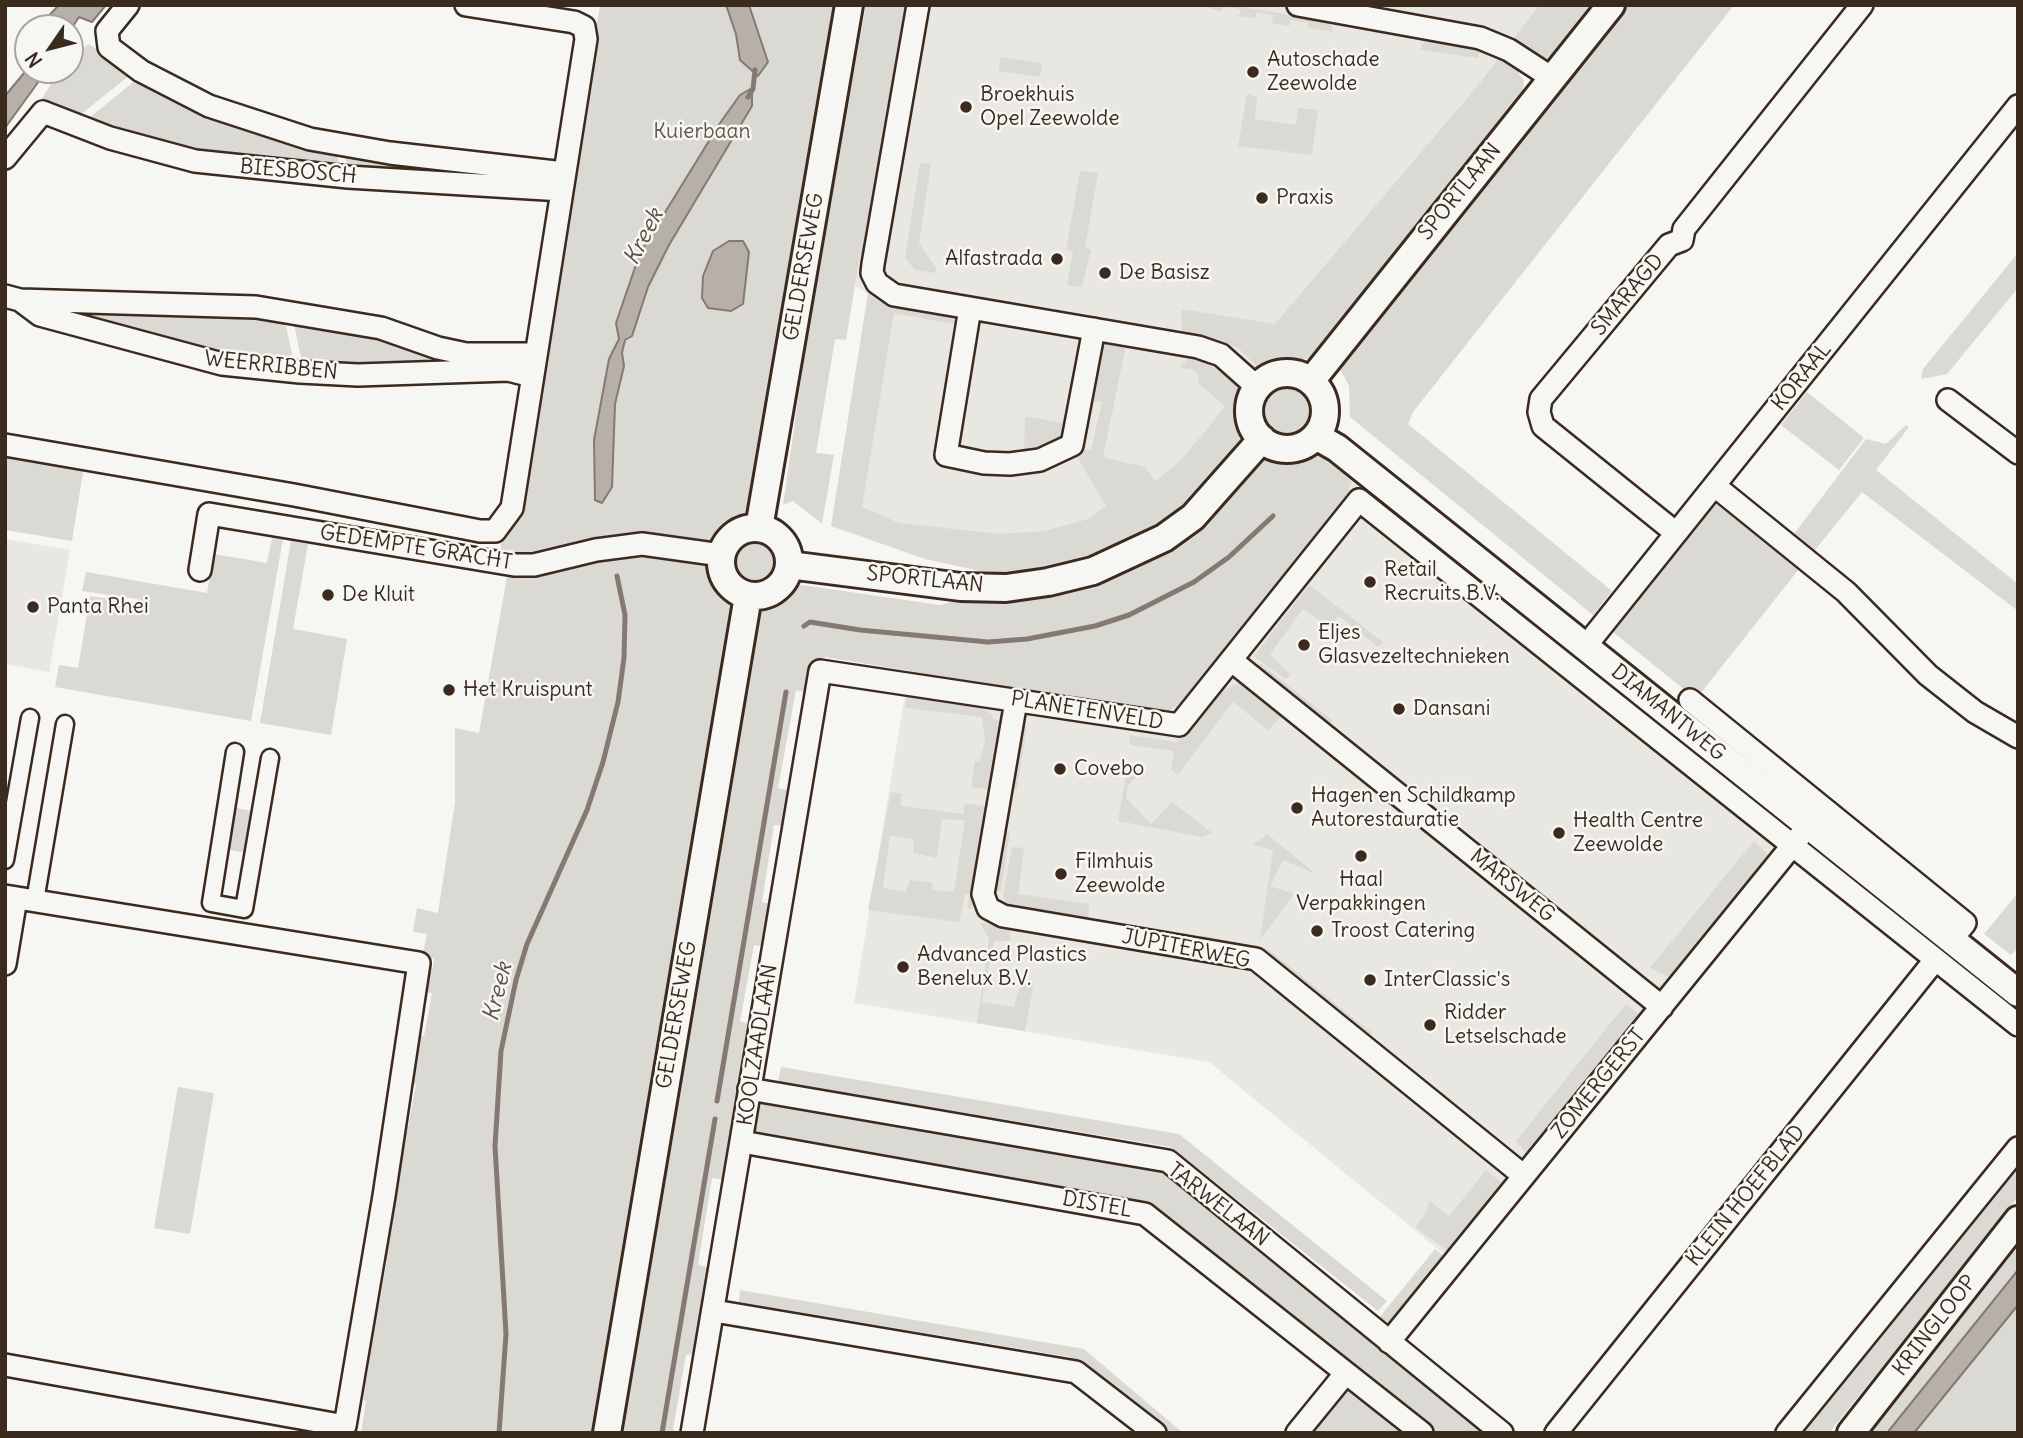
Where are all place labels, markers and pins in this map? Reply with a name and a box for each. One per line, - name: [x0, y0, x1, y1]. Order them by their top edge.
- place label: Autoschade Zeewolde: [1267, 47, 1379, 97]
- marker: Autoschade Zeewolde: [1245, 64, 1261, 80]
- place label: Broekhuis Opel Zeewolde: [980, 82, 1120, 132]
- marker: Broekhuis Opel Zeewolde: [958, 99, 974, 115]
- place label: Praxis: [1276, 185, 1334, 211]
- marker: Praxis: [1254, 190, 1270, 206]
- place label: Alfastrada: [945, 246, 1043, 272]
- marker: Alfastrada: [1049, 251, 1065, 267]
- place label: De Basisz: [1119, 260, 1210, 286]
- marker: De Basisz: [1097, 265, 1113, 281]
- place label: Retail Recruits B.V.: [1384, 557, 1500, 607]
- marker: Retail Recruits B.V.: [1362, 574, 1378, 590]
- place label: De Kluit: [342, 582, 415, 608]
- marker: De Kluit: [320, 587, 336, 603]
- place label: Panta Rhei: [47, 594, 149, 620]
- marker: Panta Rhei: [25, 599, 41, 615]
- place label: Eljes Glasvezeltechnieken: [1318, 620, 1510, 670]
- marker: Eljes Glasvezeltechnieken: [1296, 637, 1312, 653]
- place label: Het Kruispunt: [463, 677, 593, 703]
- marker: Het Kruispunt: [441, 682, 457, 698]
- place label: Dansani: [1413, 696, 1490, 722]
- marker: Dansani: [1391, 701, 1407, 717]
- place label: Covebo: [1074, 756, 1144, 782]
- marker: Covebo: [1052, 761, 1068, 777]
- place label: Hagen en Schildkamp Autorestauratie: [1311, 783, 1516, 833]
- marker: Hagen en Schildkamp Autorestauratie: [1289, 800, 1305, 816]
- place label: Health Centre Zeewolde: [1573, 808, 1703, 858]
- marker: Health Centre Zeewolde: [1551, 825, 1567, 841]
- marker: Haal Verpakkingen: [1353, 848, 1369, 864]
- place label: Filmhuis Zeewolde: [1075, 849, 1165, 899]
- marker: Filmhuis Zeewolde: [1053, 866, 1069, 882]
- place label: Haal Verpakkingen: [1296, 867, 1426, 917]
- place label: Troost Catering: [1331, 918, 1475, 944]
- marker: Troost Catering: [1309, 923, 1325, 939]
- place label: Advanced Plastics Benelux B.V.: [917, 942, 1087, 992]
- marker: Advanced Plastics Benelux B.V.: [895, 959, 911, 975]
- place label: InterClassic's: [1384, 967, 1510, 993]
- marker: InterClassic's: [1362, 972, 1378, 988]
- place label: Ridder Letselschade: [1444, 1000, 1567, 1050]
- marker: Ridder Letselschade: [1422, 1017, 1438, 1033]

